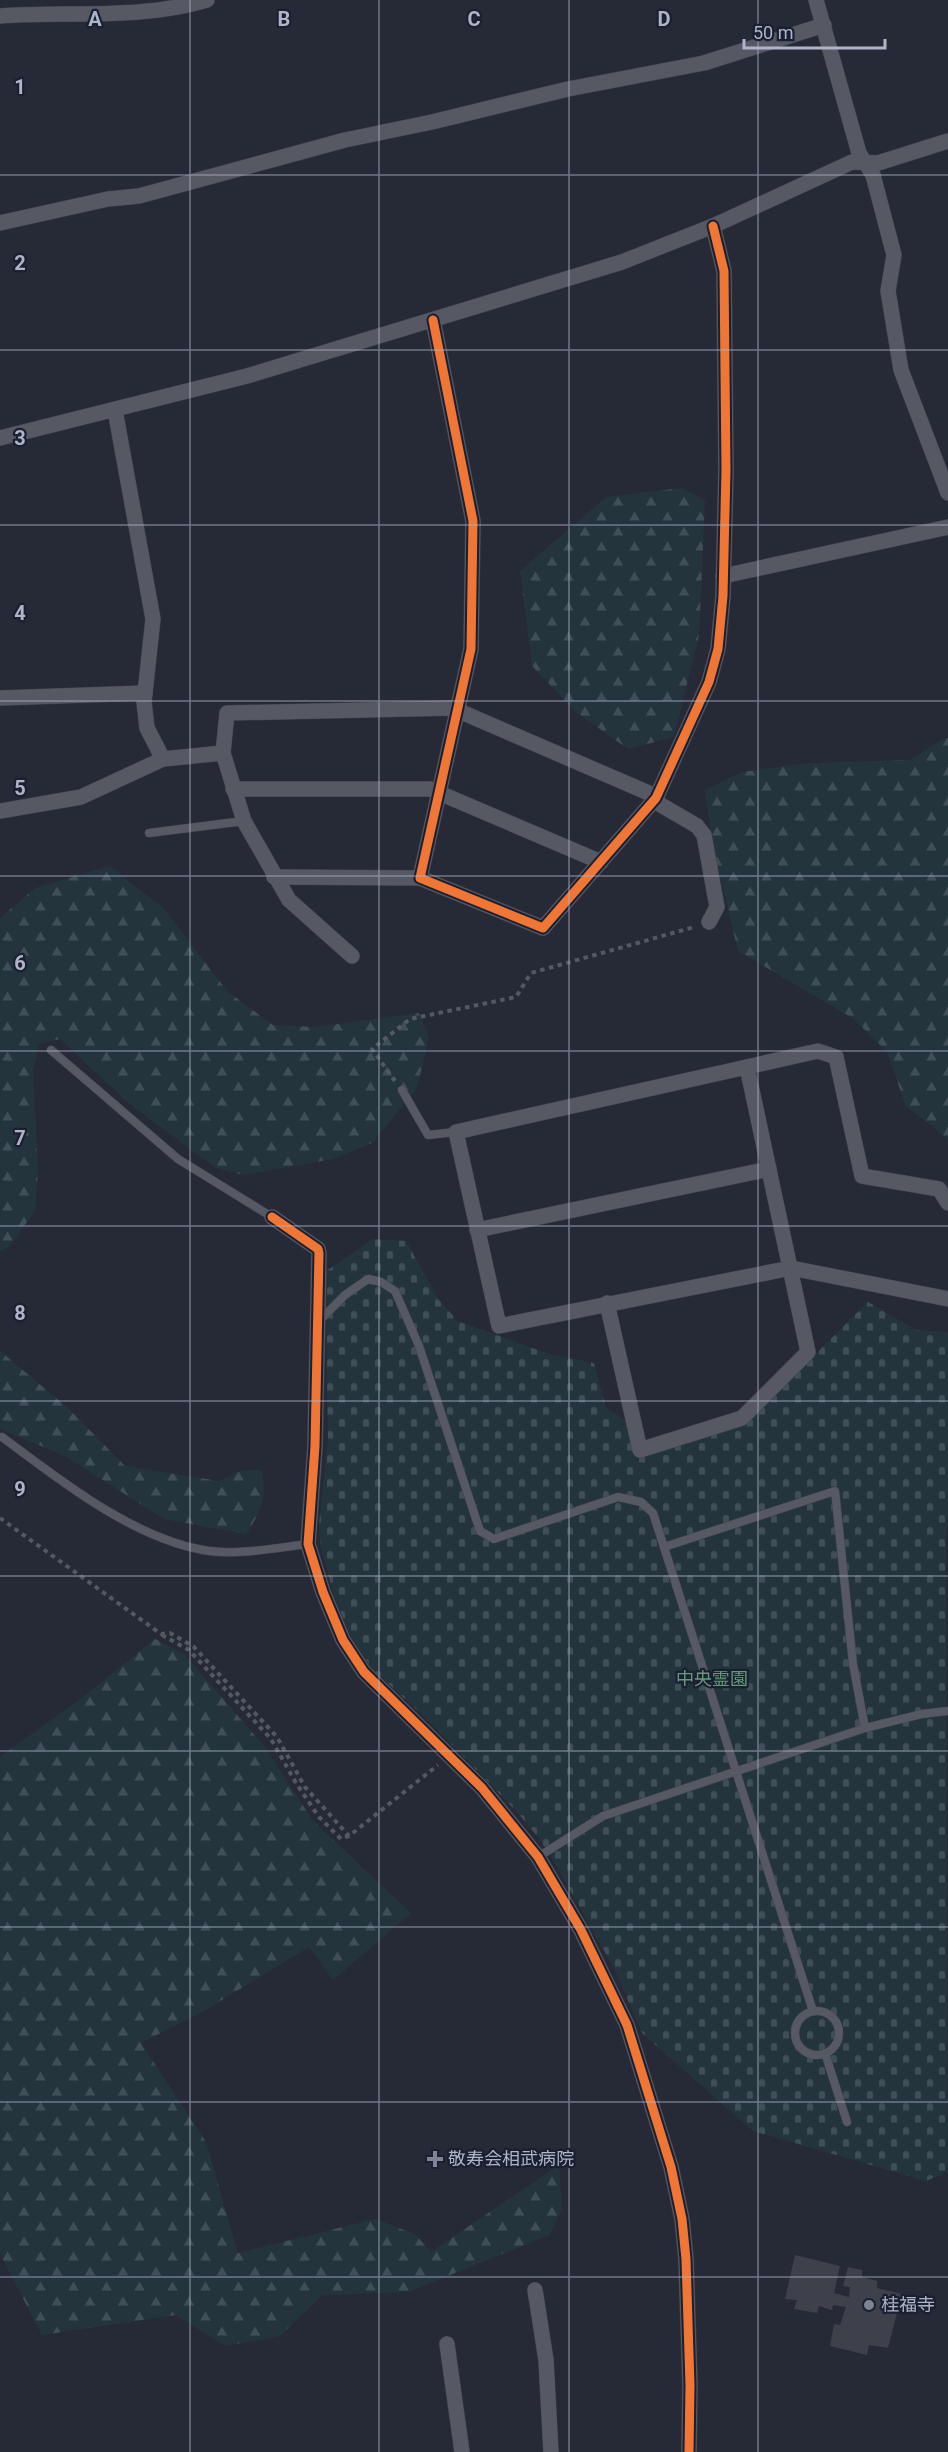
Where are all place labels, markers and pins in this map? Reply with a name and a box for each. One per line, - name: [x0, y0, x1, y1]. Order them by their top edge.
- place label: 敬寿会相武病院: [448, 2148, 574, 2169]
- marker: 敬寿会相武病院: [426, 2150, 444, 2168]
- place label: 桂福寺: [881, 2294, 935, 2315]
- marker: 桂福寺: [862, 2298, 876, 2312]

